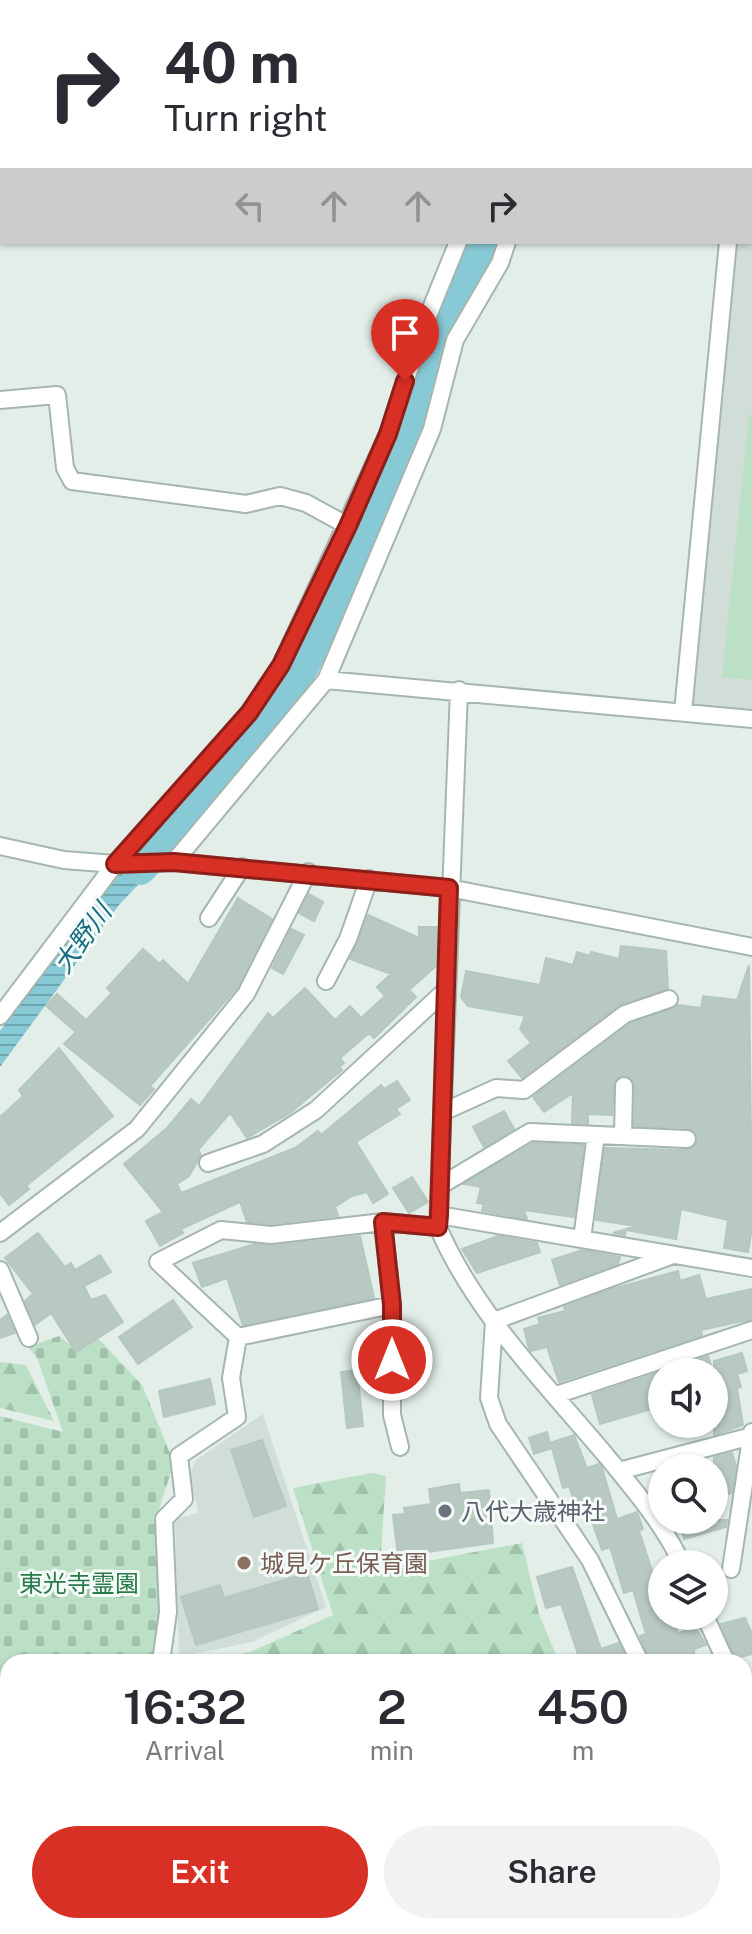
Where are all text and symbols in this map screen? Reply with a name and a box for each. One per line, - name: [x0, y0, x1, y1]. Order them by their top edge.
- text: 40 m: [164, 30, 300, 96]
- icon: right: [32, 32, 136, 136]
- text: Turn right: [164, 97, 327, 139]
- icon: left: [228, 184, 272, 228]
- icon: ahead: [312, 184, 356, 228]
- icon: ahead: [396, 184, 440, 228]
- icon: right: [480, 184, 524, 228]
- pin: [371, 299, 439, 381]
- icon: arrive: [383, 311, 427, 355]
- water label: 大野川: [47, 895, 119, 979]
- position arrow: [350, 1318, 434, 1402]
- map controls: [648, 1358, 728, 1630]
- button: sound: [648, 1358, 728, 1438]
- button: search: [648, 1454, 728, 1534]
- place label: 八代大歳神社: [461, 1497, 605, 1525]
- marker: 八代大歳神社: [436, 1502, 454, 1520]
- place label: 城見ケ丘保育園: [260, 1549, 428, 1577]
- button: layers: [648, 1550, 728, 1630]
- marker: 城見ケ丘保育園: [235, 1554, 253, 1572]
- park label: 東光寺霊園: [19, 1569, 139, 1597]
- text: 16:32: [123, 1678, 247, 1735]
- text: 2: [377, 1678, 407, 1735]
- text: 450: [537, 1678, 629, 1735]
- text: Arrival: [145, 1735, 225, 1766]
- text: min: [370, 1735, 414, 1766]
- text: m: [572, 1735, 594, 1766]
- button: Exit: [32, 1826, 368, 1918]
- button: Share: [384, 1826, 720, 1918]

